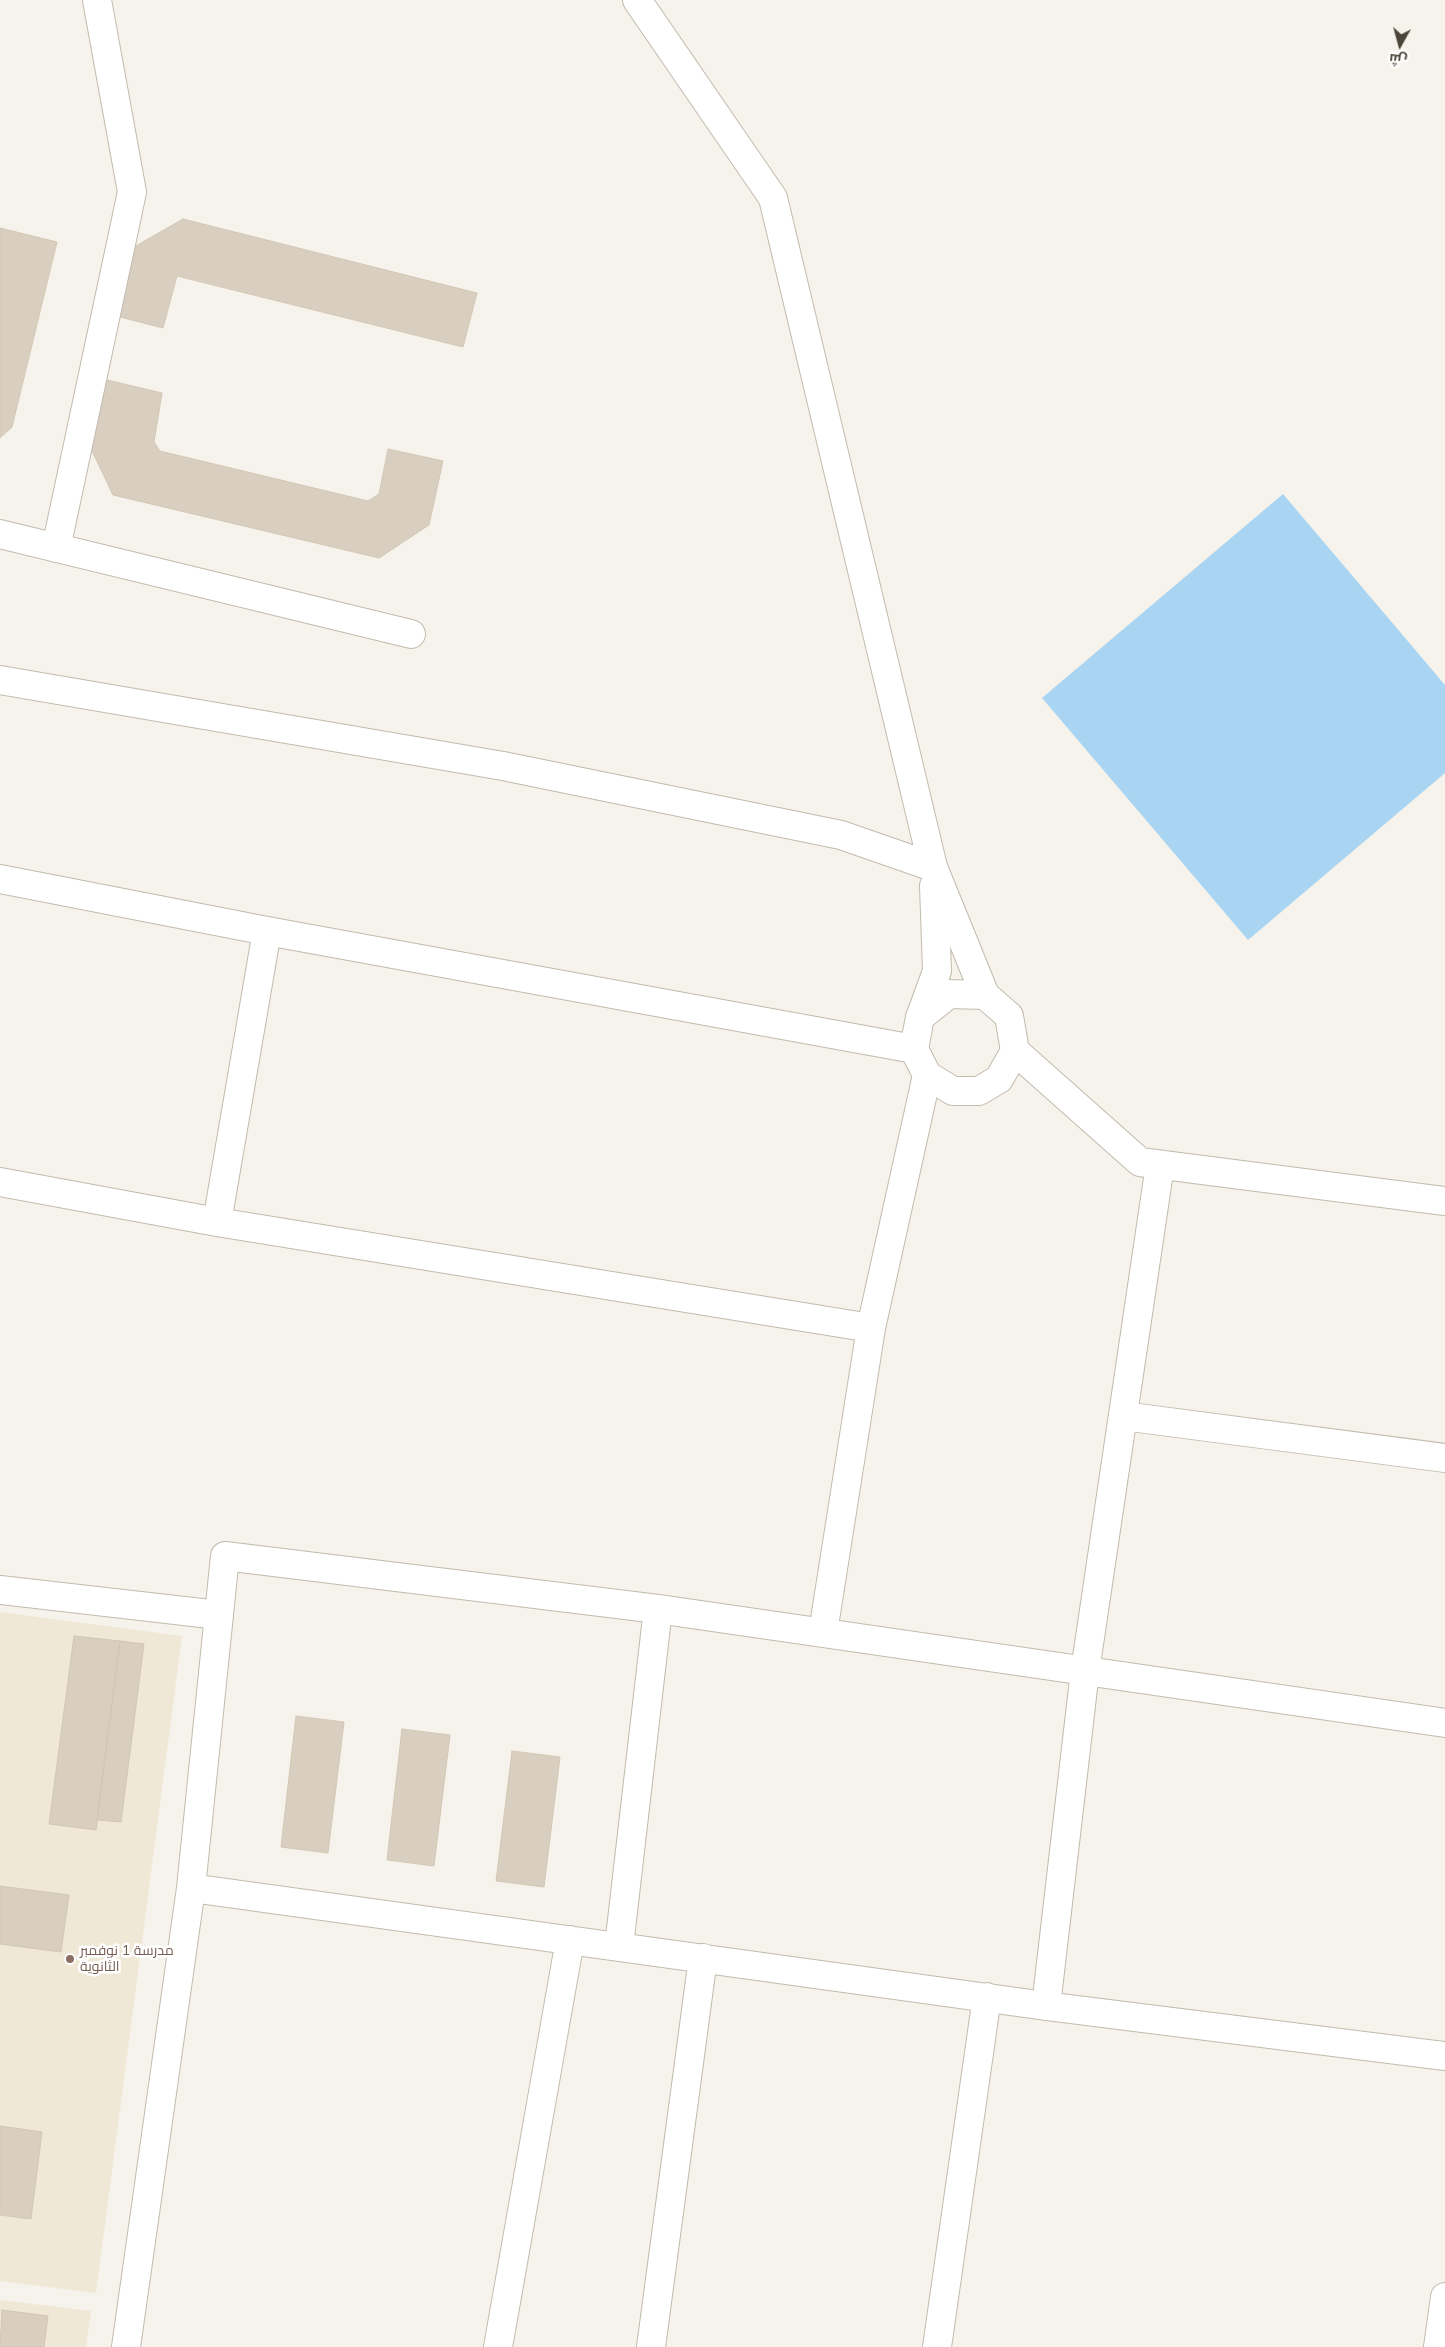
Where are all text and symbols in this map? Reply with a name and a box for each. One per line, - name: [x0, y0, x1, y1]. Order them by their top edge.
- north arrow: [1375, 20, 1425, 70]
- text: ش: [1388, 50, 1408, 70]
- place label: مدرسة 1 نوفمبر الثانوية: [80, 1943, 174, 1975]
- marker: مدرسة 1 نوفمبر الثانوية: [64, 1953, 76, 1965]

